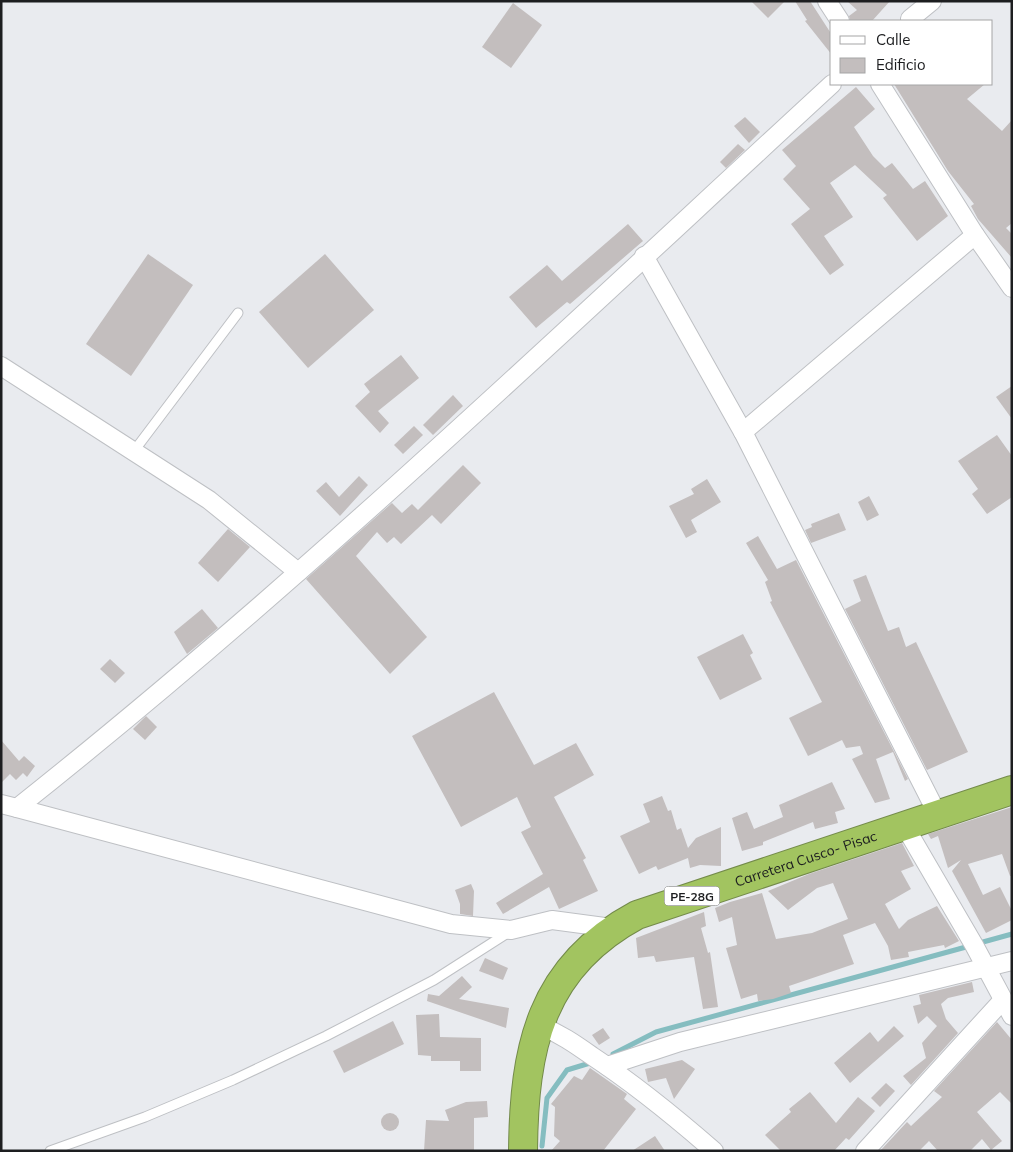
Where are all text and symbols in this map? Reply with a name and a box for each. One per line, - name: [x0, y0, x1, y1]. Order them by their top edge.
- legend: [830, 20, 993, 85]
- text: Calle: [876, 30, 910, 49]
- text: Edificio: [876, 55, 926, 74]
- street label: Carretera Cusco- Pisac: [732, 827, 879, 891]
- road number: PE-28G: [664, 886, 720, 906]

